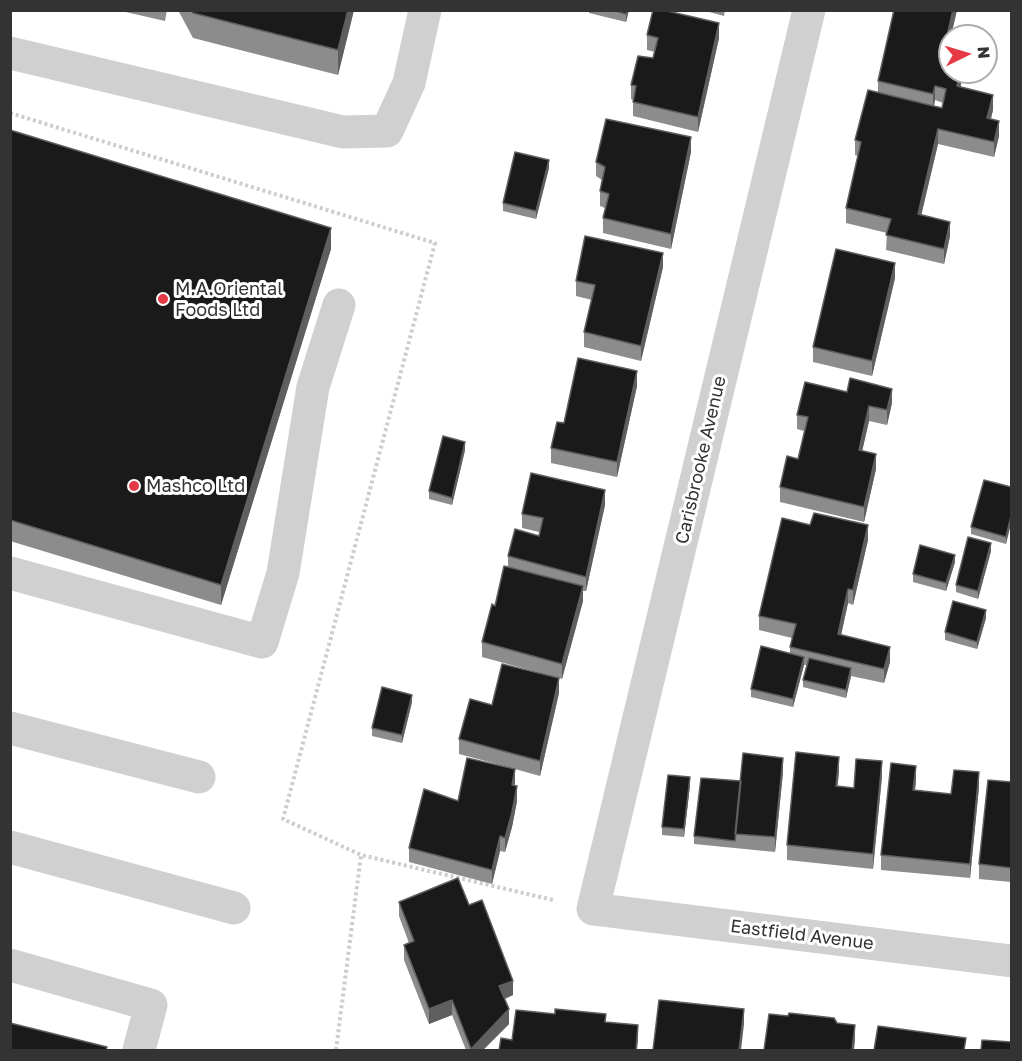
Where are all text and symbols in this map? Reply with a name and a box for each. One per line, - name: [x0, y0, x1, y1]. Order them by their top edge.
- north arrow: [938, 24, 998, 84]
- text: N: [973, 46, 994, 60]
- place label: M.A.Oriental Foods Ltd: [175, 278, 283, 320]
- marker: M.A.Oriental Foods Ltd: [156, 292, 170, 306]
- street label: Carisbrooke Avenue: [671, 374, 731, 546]
- place label: Mashco Ltd: [146, 475, 245, 497]
- marker: Mashco Ltd: [127, 479, 141, 493]
- street label: Eastfield Avenue: [729, 915, 875, 955]

